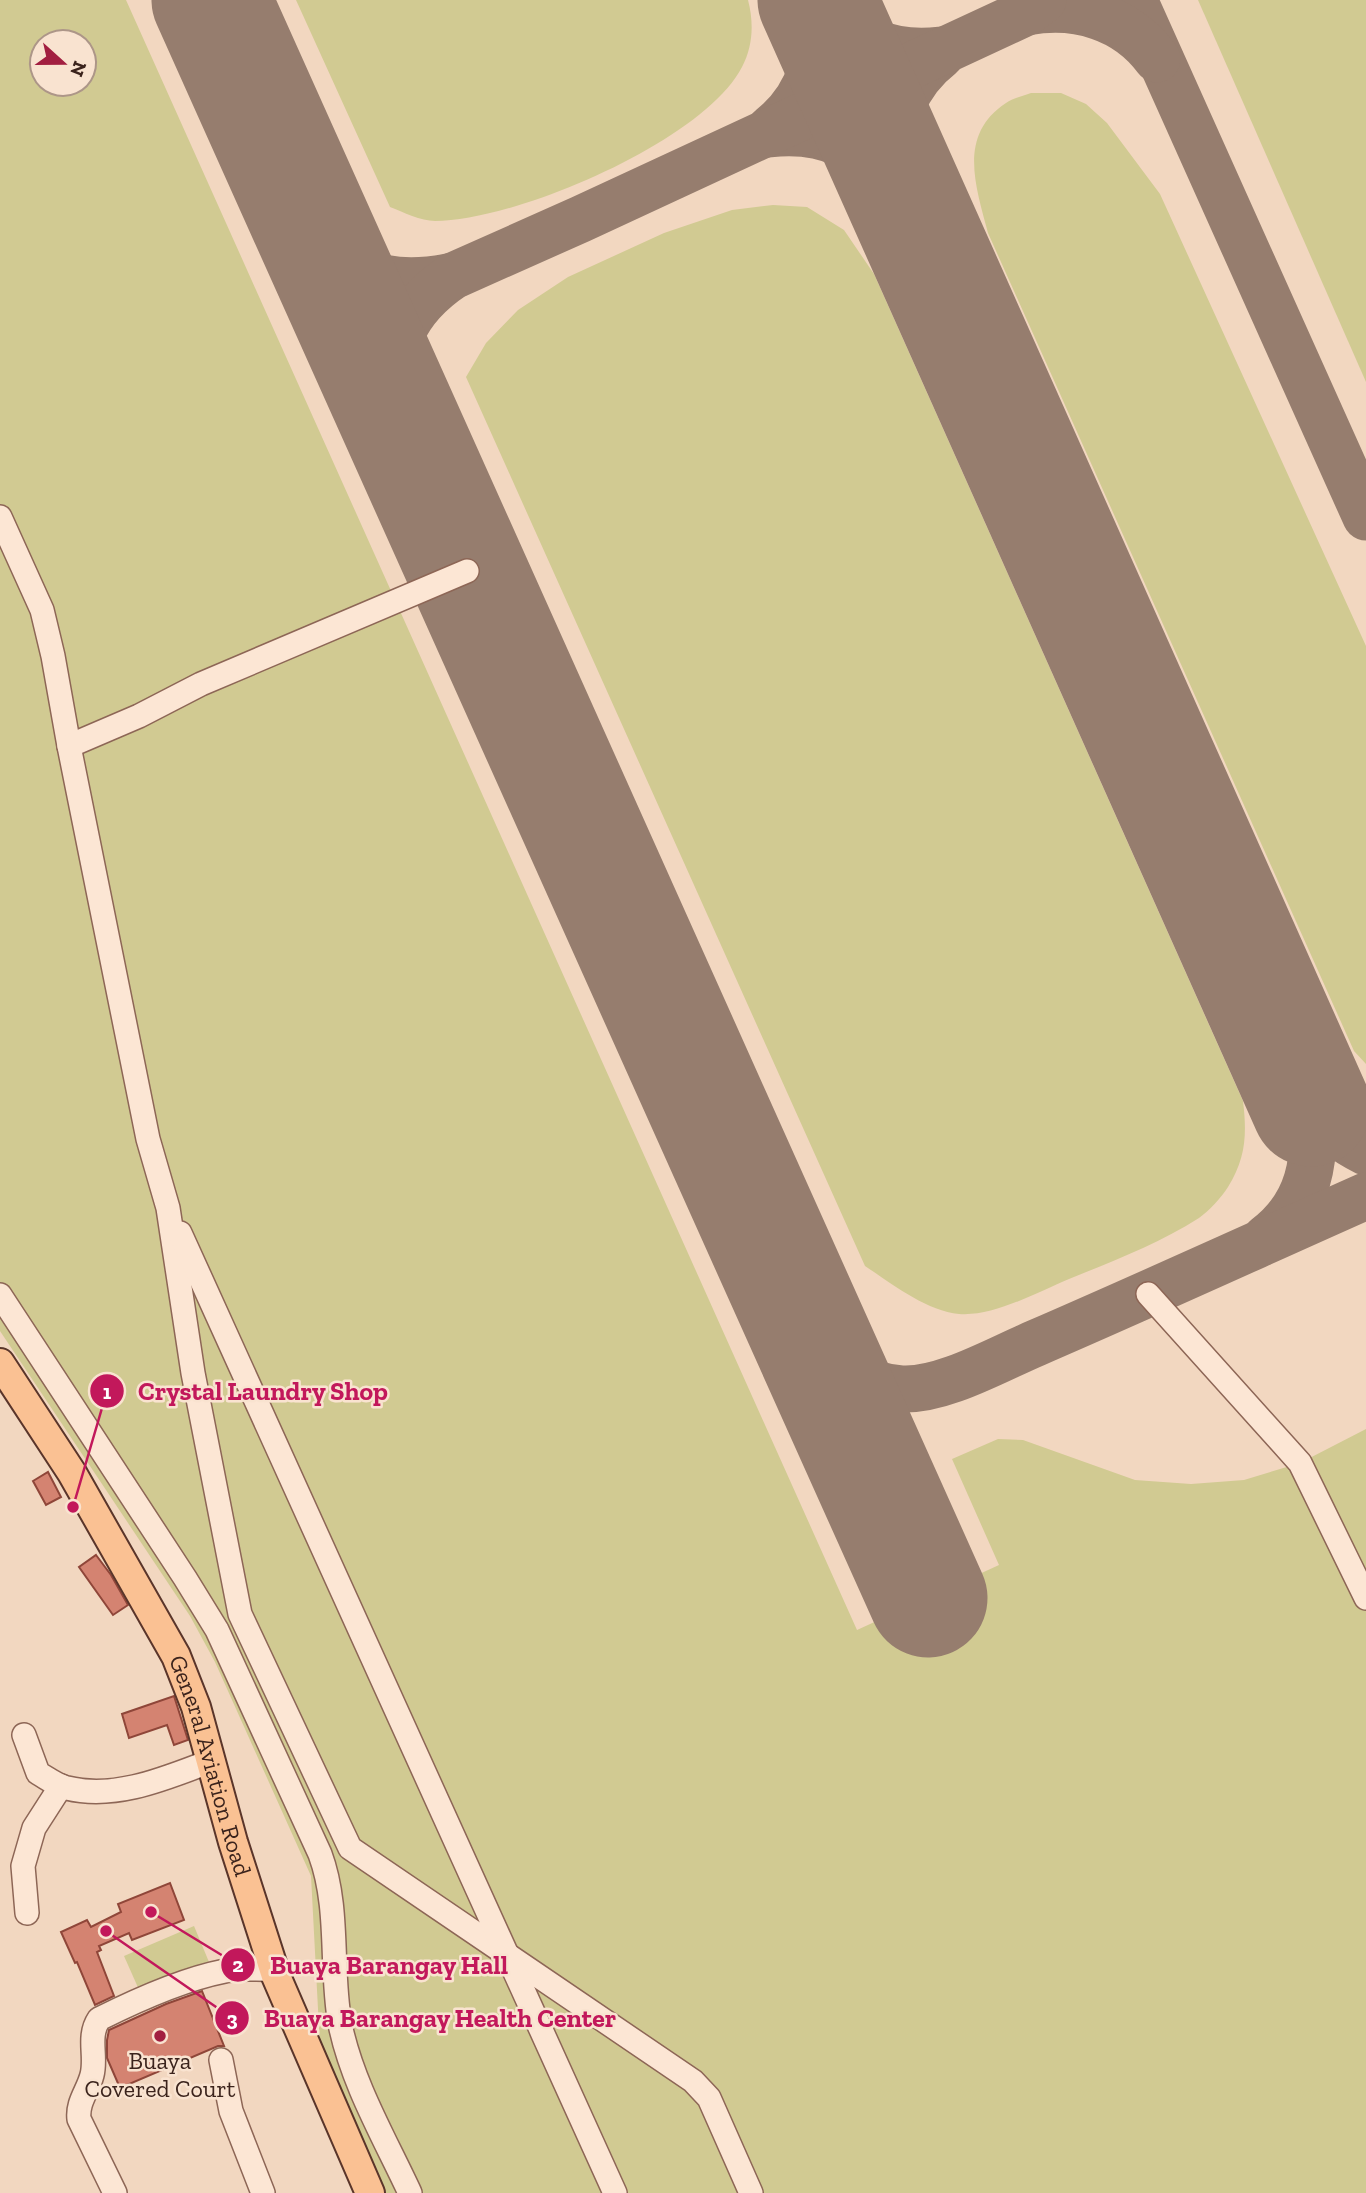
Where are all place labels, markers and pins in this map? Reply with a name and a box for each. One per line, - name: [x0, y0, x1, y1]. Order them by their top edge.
- callout: Crystal Laundry Shop: [89, 1368, 403, 1415]
- callout: Buaya Barangay Hall: [221, 1942, 523, 1989]
- callout: Buaya Barangay Health Center: [215, 1995, 631, 2042]
- marker: Buaya Covered Court: [152, 2028, 168, 2044]
- place label: Buaya Covered Court: [85, 2046, 235, 2103]

